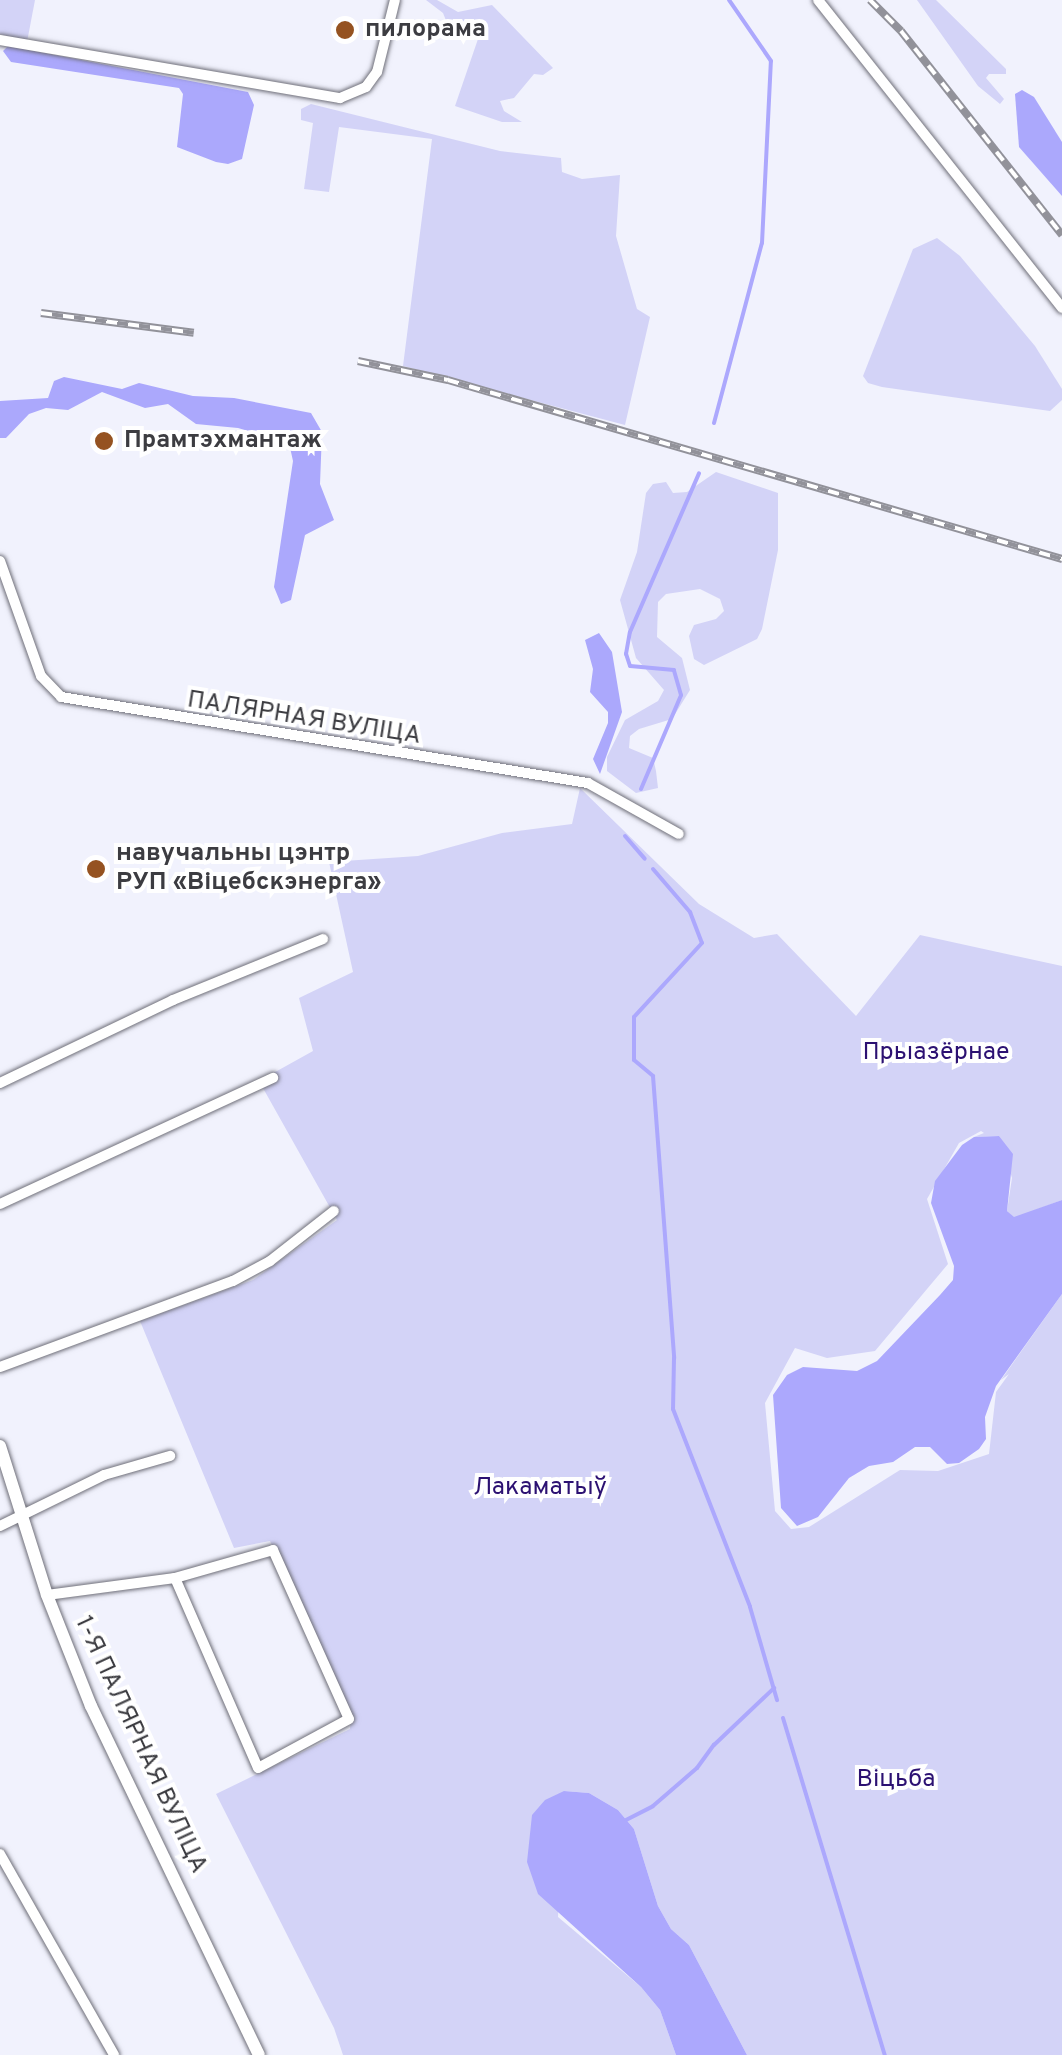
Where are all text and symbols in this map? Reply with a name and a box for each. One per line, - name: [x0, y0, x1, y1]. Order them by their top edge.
- place label: пилорама: [365, 15, 486, 45]
- marker: пилорама: [334, 19, 356, 41]
- place label: Прамтэхмантаж: [124, 426, 322, 456]
- marker: Прамтэхмантаж: [93, 430, 115, 452]
- street label: ПАЛЯРНАЯ ВУЛІЦА: [185, 686, 423, 752]
- place label: навучальны цэнтр РУП «Віцебскэнерга»: [116, 840, 381, 899]
- marker: навучальны цэнтр РУП «Віцебскэнерга»: [85, 858, 107, 880]
- park label: Прыазёрнае: [862, 1038, 1010, 1068]
- park label: Лакаматыў: [473, 1473, 607, 1503]
- street label: 1-Я ПАЛЯРНАЯ ВУЛІЦА: [67, 1612, 213, 1878]
- park label: Віцьба: [857, 1765, 935, 1795]

